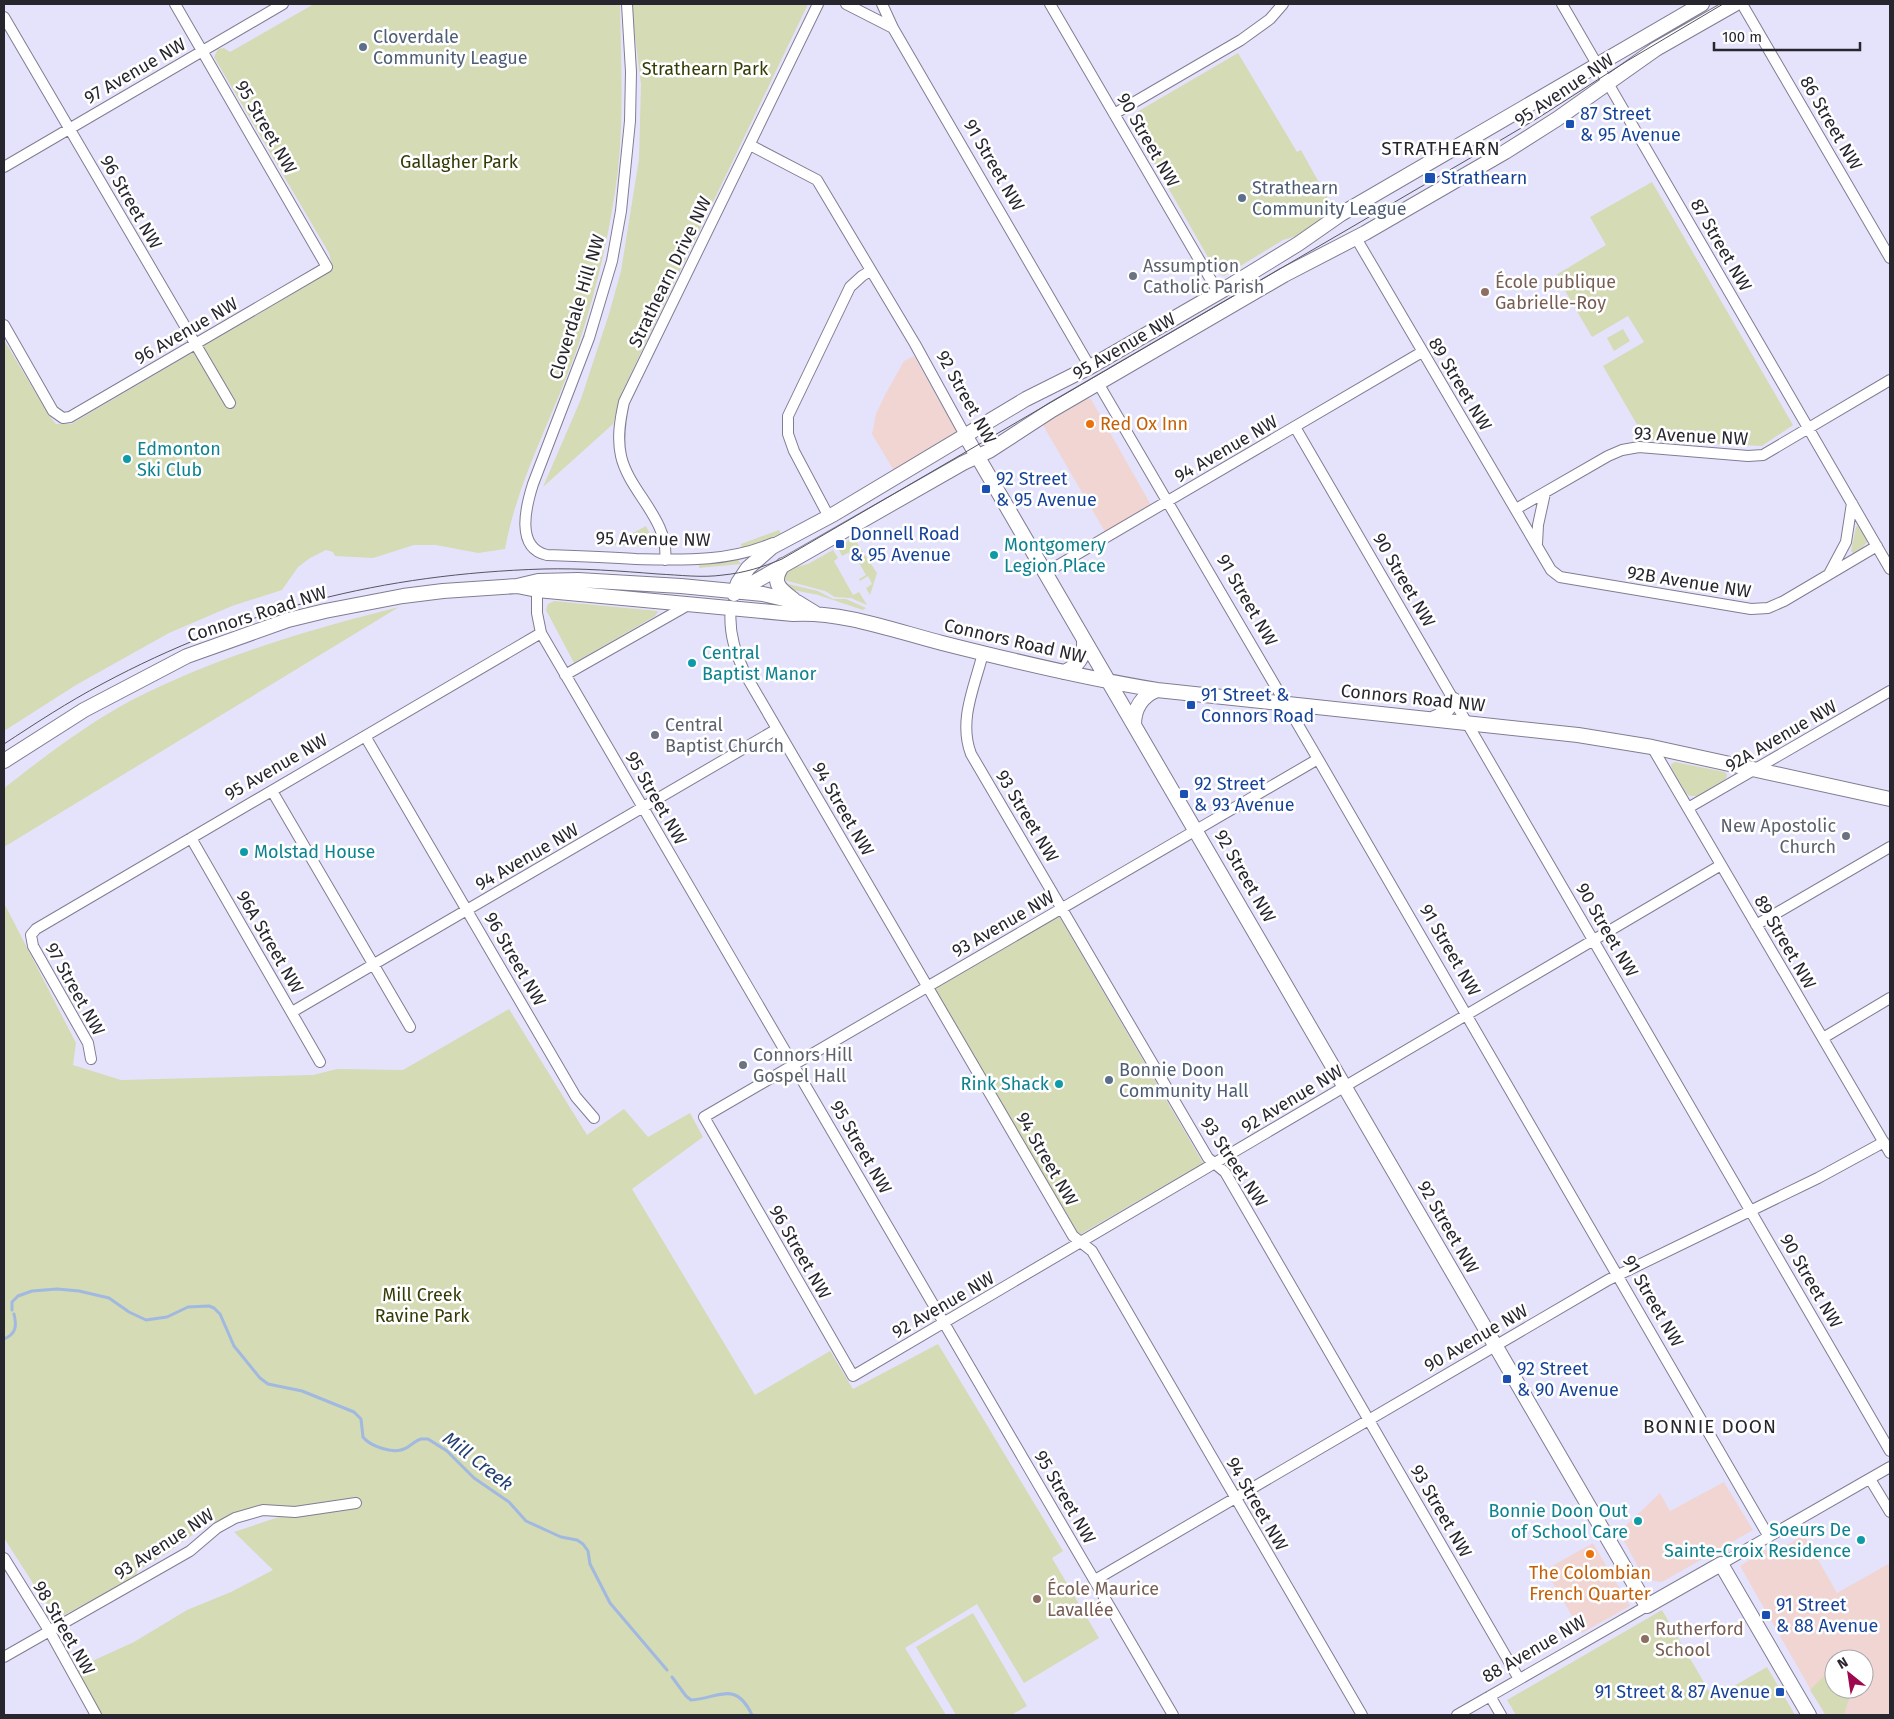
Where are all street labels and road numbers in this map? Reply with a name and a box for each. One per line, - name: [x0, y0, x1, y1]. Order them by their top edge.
- street label: 97 Avenue NW: [80, 33, 190, 109]
- street label: 95 Avenue NW: [1510, 49, 1618, 131]
- street label: 86 Street NW: [1795, 72, 1867, 174]
- street label: 95 Street NW: [230, 76, 302, 178]
- street label: 90 Street NW: [1112, 89, 1184, 191]
- street label: 91 Street NW: [959, 115, 1029, 215]
- street label: 96 Street NW: [95, 151, 167, 253]
- street label: Strathearn Drive NW: [624, 193, 716, 351]
- street label: 87 Street NW: [1686, 195, 1756, 295]
- street label: Cloverdale Hill NW: [544, 232, 610, 382]
- street label: 96 Avenue NW: [130, 293, 242, 369]
- street label: 95 Avenue NW: [1069, 308, 1179, 384]
- street label: 89 Street NW: [1424, 334, 1496, 435]
- street label: 92 Street NW: [931, 346, 1001, 448]
- street label: 94 Avenue NW: [1171, 411, 1282, 487]
- street label: 93 Avenue NW: [1633, 422, 1749, 450]
- street label: 95 Avenue NW: [595, 527, 711, 551]
- street label: 90 Street NW: [1368, 529, 1440, 631]
- street label: 91 Street NW: [1212, 550, 1282, 650]
- street label: 92B Avenue NW: [1625, 561, 1753, 603]
- street label: Connors Road NW: [185, 581, 330, 647]
- street label: Connors Road NW: [942, 614, 1088, 668]
- street label: Connors Road NW: [1340, 679, 1486, 717]
- street label: 92A Avenue NW: [1721, 695, 1841, 777]
- street label: 95 Avenue NW: [221, 729, 331, 805]
- street label: 95 Street NW: [620, 747, 692, 849]
- street label: 94 Street NW: [807, 758, 879, 860]
- street label: 93 Street NW: [991, 766, 1063, 866]
- street label: 94 Avenue NW: [472, 819, 583, 895]
- street label: 92 Street NW: [1210, 826, 1280, 926]
- street label: 90 Street NW: [1571, 879, 1643, 981]
- street label: 93 Avenue NW: [948, 886, 1058, 962]
- street label: 96A Street NW: [232, 887, 308, 997]
- street label: 89 Street NW: [1749, 891, 1821, 993]
- street label: 91 Street NW: [1415, 900, 1485, 1000]
- street label: 96 Street NW: [479, 908, 551, 1010]
- street label: 97 Street NW: [40, 939, 110, 1039]
- street label: 92 Avenue NW: [1237, 1060, 1347, 1138]
- street label: 95 Street NW: [825, 1096, 897, 1198]
- street label: 94 Street NW: [1011, 1108, 1083, 1210]
- street label: 93 Street NW: [1196, 1113, 1272, 1211]
- street label: 92 Street NW: [1413, 1177, 1483, 1277]
- street label: 96 Street NW: [764, 1201, 836, 1303]
- street label: 90 Street NW: [1775, 1230, 1847, 1332]
- street label: 91 Street NW: [1618, 1251, 1688, 1351]
- street label: 92 Avenue NW: [888, 1267, 998, 1343]
- street label: 90 Avenue NW: [1420, 1299, 1532, 1377]
- street label: 95 Street NW: [1029, 1446, 1101, 1548]
- street label: 94 Street NW: [1221, 1453, 1293, 1555]
- street label: 93 Street NW: [1406, 1461, 1476, 1561]
- street label: 93 Avenue NW: [110, 1504, 218, 1584]
- street label: 98 Street NW: [28, 1577, 100, 1679]
- street label: 88 Avenue NW: [1478, 1610, 1590, 1688]

